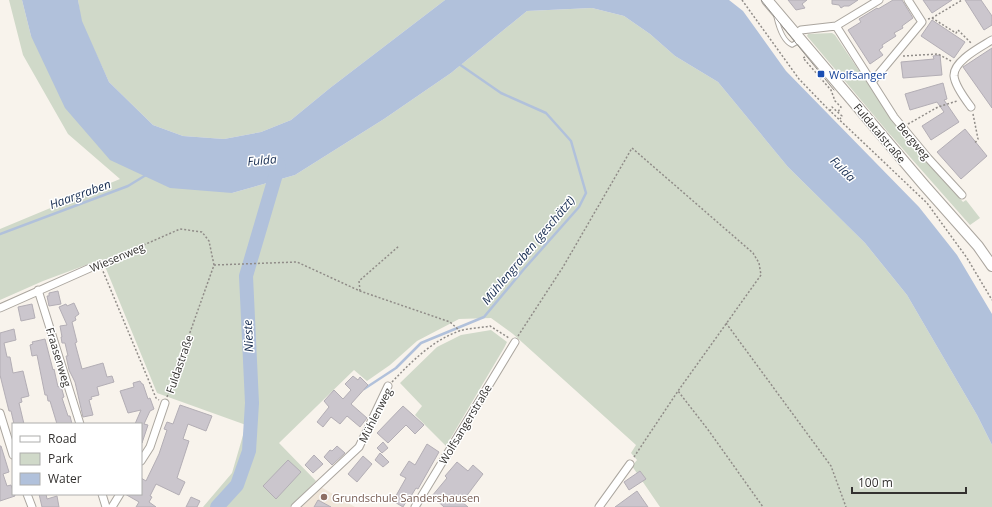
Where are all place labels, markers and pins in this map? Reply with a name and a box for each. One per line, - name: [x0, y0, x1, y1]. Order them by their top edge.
- place label: Wolfsanger: [829, 67, 888, 82]
- marker: Wolfsanger: [816, 69, 826, 79]
- place label: Grundschule Sandershausen: [332, 490, 480, 505]
- marker: Grundschule Sandershausen: [319, 492, 329, 502]

